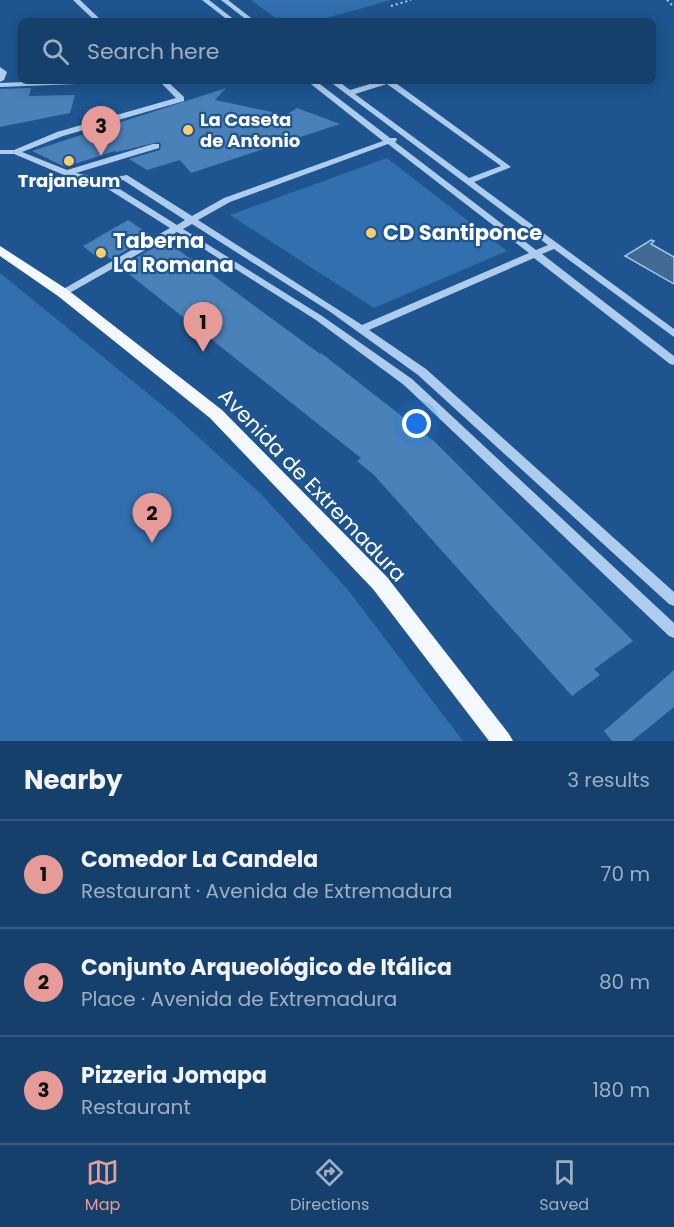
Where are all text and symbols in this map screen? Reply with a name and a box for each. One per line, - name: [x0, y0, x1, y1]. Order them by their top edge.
- search box: [18, 18, 656, 84]
- icon: search: [39, 35, 72, 68]
- text: Search here: [87, 36, 220, 67]
- pin: 3: [82, 106, 120, 156]
- place label: La Caseta de Antonio: [200, 107, 300, 153]
- marker: La Caseta de Antonio: [181, 123, 195, 137]
- marker: Trajaneum: [62, 154, 76, 168]
- place label: Trajaneum: [18, 168, 120, 193]
- place label: CD Santiponce: [383, 218, 542, 247]
- place label: Taberna La Romana: [113, 226, 234, 279]
- marker: CD Santiponce: [364, 226, 378, 240]
- marker: Taberna La Romana: [94, 246, 108, 260]
- pin: 1: [184, 302, 222, 352]
- street label: Avenida de Extremadura: [212, 381, 413, 588]
- your location: [402, 409, 431, 438]
- pin: 2: [132, 494, 172, 543]
- text: Nearby: [24, 762, 122, 798]
- text: 3 results: [567, 766, 650, 794]
- text: Comedor La Candela: [81, 844, 318, 875]
- text: 1: [40, 860, 47, 888]
- text: 70 m: [601, 860, 650, 888]
- text: Restaurant · Avenida de Extremadura: [81, 877, 452, 905]
- text: Conjunto Arqueológico de Itálica: [81, 952, 452, 983]
- text: 2: [38, 968, 49, 996]
- text: 80 m: [599, 968, 650, 996]
- text: Place · Avenida de Extremadura: [81, 985, 397, 1013]
- text: Pizzeria Jomapa: [81, 1060, 267, 1091]
- text: 3: [37, 1076, 50, 1104]
- text: 180 m: [592, 1076, 650, 1104]
- text: Restaurant: [81, 1093, 191, 1121]
- tab: Map: [85, 1156, 120, 1217]
- tab: Directions: [290, 1156, 369, 1217]
- tab: Saved: [539, 1156, 589, 1217]

